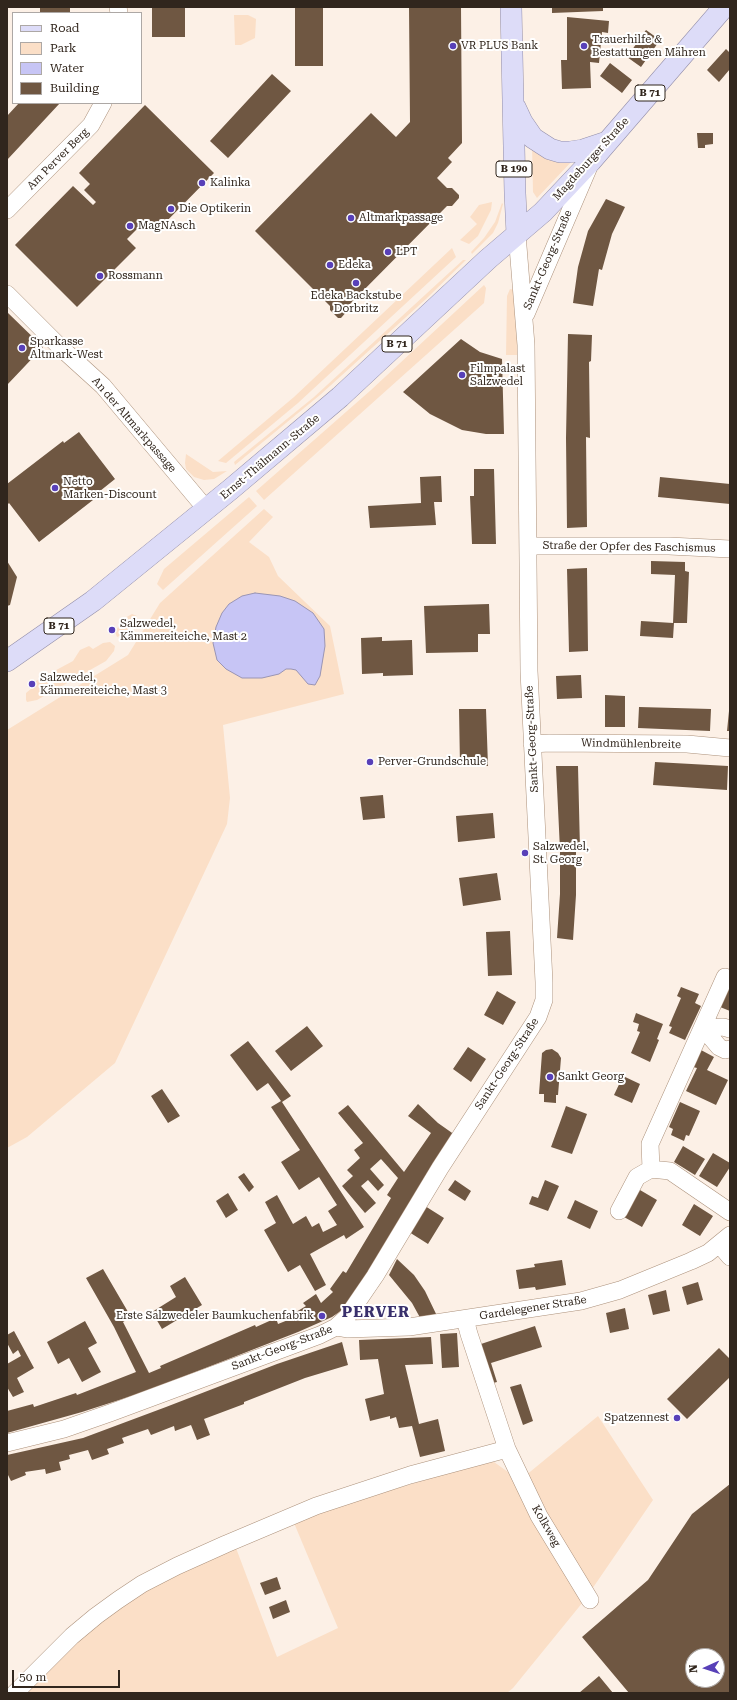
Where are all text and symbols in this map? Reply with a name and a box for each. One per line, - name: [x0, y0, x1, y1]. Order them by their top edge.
- legend: [12, 12, 142, 104]
- text: Road: [50, 21, 79, 35]
- place label: Trauerhilfe & Bestattungen Mähren: [592, 33, 706, 59]
- place label: VR PLUS Bank: [461, 39, 538, 53]
- text: Park: [50, 41, 76, 55]
- marker: VR PLUS Bank: [448, 41, 458, 51]
- marker: Trauerhilfe & Bestattungen Mähren: [579, 41, 589, 51]
- text: Water: [50, 61, 84, 75]
- text: Building: [50, 81, 99, 95]
- road number: B 71: [635, 85, 665, 101]
- street label: Magdeburger Straße: [550, 115, 632, 203]
- street label: Am Perver Berg: [24, 125, 92, 193]
- road number: B 190: [496, 161, 532, 177]
- place label: Kalinka: [210, 176, 250, 190]
- marker: Kalinka: [197, 178, 207, 188]
- place label: Die Optikerin: [179, 202, 251, 216]
- marker: Die Optikerin: [166, 204, 176, 214]
- street label: Sankt-Georg-Straße: [521, 208, 575, 312]
- place label: Altmarkpassage: [359, 211, 443, 225]
- marker: Altmarkpassage: [346, 213, 356, 223]
- place label: MagNAsch: [138, 219, 195, 233]
- marker: MagNAsch: [125, 221, 135, 231]
- place label: LPT: [396, 245, 417, 259]
- marker: LPT: [383, 247, 393, 257]
- place label: Edeka: [338, 258, 371, 272]
- marker: Edeka: [325, 260, 335, 270]
- place label: Rossmann: [108, 269, 163, 283]
- marker: Rossmann: [95, 271, 105, 281]
- marker: Edeka Backstube Dorbritz: [351, 278, 361, 288]
- place label: Edeka Backstube Dorbritz: [311, 289, 401, 315]
- place label: Sparkasse Altmark-West: [30, 335, 103, 361]
- road number: B 71: [382, 336, 412, 352]
- marker: Sparkasse Altmark-West: [17, 343, 27, 353]
- place label: Filmpalast Salzwedel: [470, 362, 525, 388]
- marker: Filmpalast Salzwedel: [457, 370, 467, 380]
- street label: An der Altmarkpassage: [89, 375, 179, 475]
- street label: Ernst-Thälmann-Straße: [218, 412, 322, 502]
- place label: Netto Marken-Discount: [63, 475, 157, 501]
- marker: Netto Marken-Discount: [50, 483, 60, 493]
- street label: Straße der Opfer des Faschismus: [542, 539, 716, 555]
- place label: Salzwedel, Kämmereiteiche, Mast 2: [120, 617, 247, 643]
- road number: B 71: [44, 618, 74, 634]
- marker: Salzwedel, Kämmereiteiche, Mast 2: [107, 625, 117, 635]
- place label: Salzwedel, Kämmereiteiche, Mast 3: [40, 671, 167, 697]
- marker: Salzwedel, Kämmereiteiche, Mast 3: [27, 679, 37, 689]
- street label: Sankt-Georg-Straße: [523, 685, 541, 793]
- street label: Windmühlenbreite: [581, 737, 681, 751]
- place label: Perver-Grundschule: [378, 755, 486, 769]
- marker: Perver-Grundschule: [365, 757, 375, 767]
- place label: Salzwedel, St. Georg: [533, 840, 589, 866]
- marker: Salzwedel, St. Georg: [520, 848, 530, 858]
- street label: Sankt-Georg-Straße: [472, 1016, 542, 1112]
- place label: Sankt Georg: [558, 1070, 624, 1084]
- marker: Sankt Georg: [545, 1072, 555, 1082]
- street label: Gardelegener Straße: [479, 1293, 587, 1323]
- district label: PERVER: [342, 1304, 410, 1322]
- place label: Erste Salzwedeler Baumkuchenfabrik: [116, 1309, 314, 1323]
- marker: Erste Salzwedeler Baumkuchenfabrik: [317, 1311, 327, 1321]
- street label: Sankt-Georg-Straße: [230, 1323, 334, 1373]
- place label: Spatzennest: [604, 1411, 669, 1425]
- marker: Spatzennest: [672, 1413, 682, 1423]
- street label: Kolkweg: [529, 1503, 563, 1549]
- north arrow: [685, 1648, 725, 1688]
- scale bar: [14, 1662, 122, 1688]
- text: N: [687, 1664, 700, 1673]
- text: 50 m: [19, 1670, 46, 1684]

